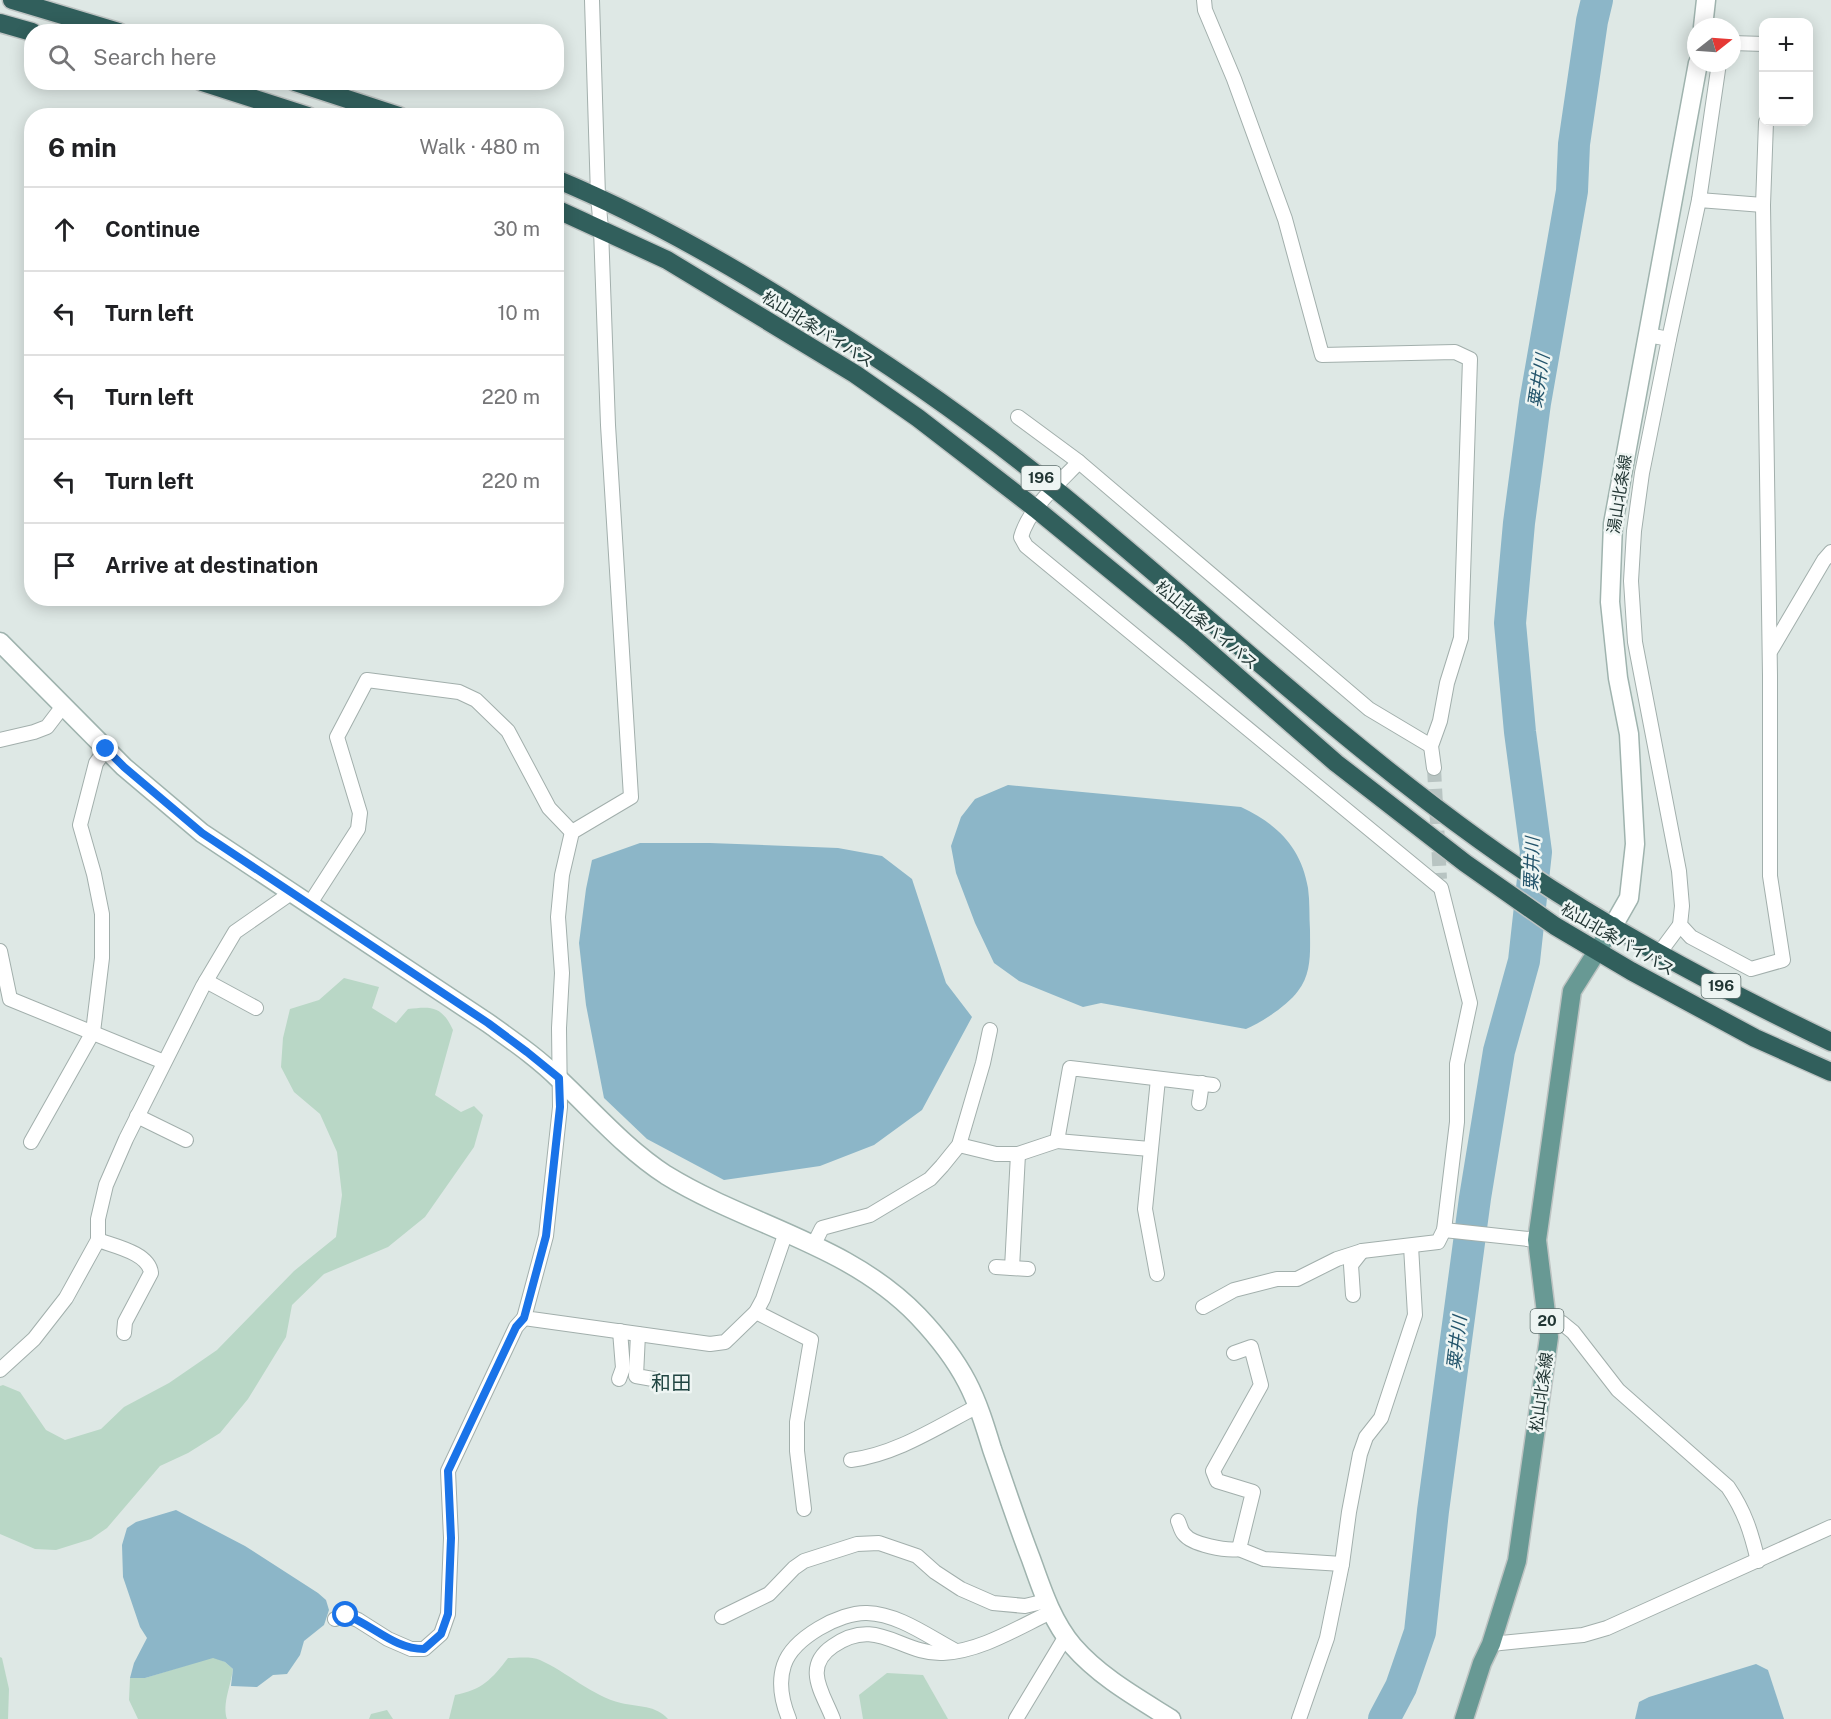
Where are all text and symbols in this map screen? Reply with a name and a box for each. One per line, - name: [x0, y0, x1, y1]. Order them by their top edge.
- north arrow: [1687, 18, 1741, 72]
- map controls: [1759, 18, 1813, 126]
- button: +: [1759, 18, 1813, 72]
- search box: [24, 24, 564, 90]
- icon: search: [45, 41, 78, 74]
- text: Search here: [93, 44, 217, 70]
- button: −: [1759, 72, 1813, 126]
- text: 6 min: [48, 132, 117, 163]
- text: Walk · 480 m: [420, 135, 540, 159]
- icon: ahead: [48, 213, 81, 246]
- text: Continue: [105, 216, 200, 242]
- text: 30 m: [493, 217, 540, 241]
- street label: 松山北条バイパス: [759, 288, 877, 371]
- icon: left: [48, 297, 81, 330]
- text: Turn left: [105, 300, 194, 326]
- text: 10 m: [497, 301, 540, 325]
- water label: 粟井川: [1524, 351, 1553, 409]
- icon: left: [48, 381, 81, 414]
- text: Turn left: [105, 384, 194, 410]
- text: 220 m: [482, 385, 540, 409]
- street label: 湯山北条線: [1604, 453, 1635, 535]
- icon: left: [48, 465, 81, 498]
- road number: 196: [1022, 466, 1060, 490]
- text: Turn left: [105, 468, 194, 494]
- text: 220 m: [482, 469, 540, 493]
- icon: arrive: [48, 549, 81, 582]
- text: Arrive at destination: [105, 552, 318, 578]
- street label: 松山北条バイパス: [1152, 577, 1262, 674]
- route end: [92, 735, 118, 761]
- water label: 粟井川: [1520, 835, 1543, 891]
- street label: 松山北条バイパス: [1558, 899, 1678, 980]
- road number: 196: [1702, 974, 1740, 998]
- road number: 20: [1530, 1309, 1564, 1333]
- water label: 粟井川: [1443, 1313, 1470, 1371]
- street label: 松山北条線: [1527, 1351, 1556, 1433]
- district label: 和田: [651, 1371, 691, 1395]
- route start: [332, 1601, 358, 1627]

